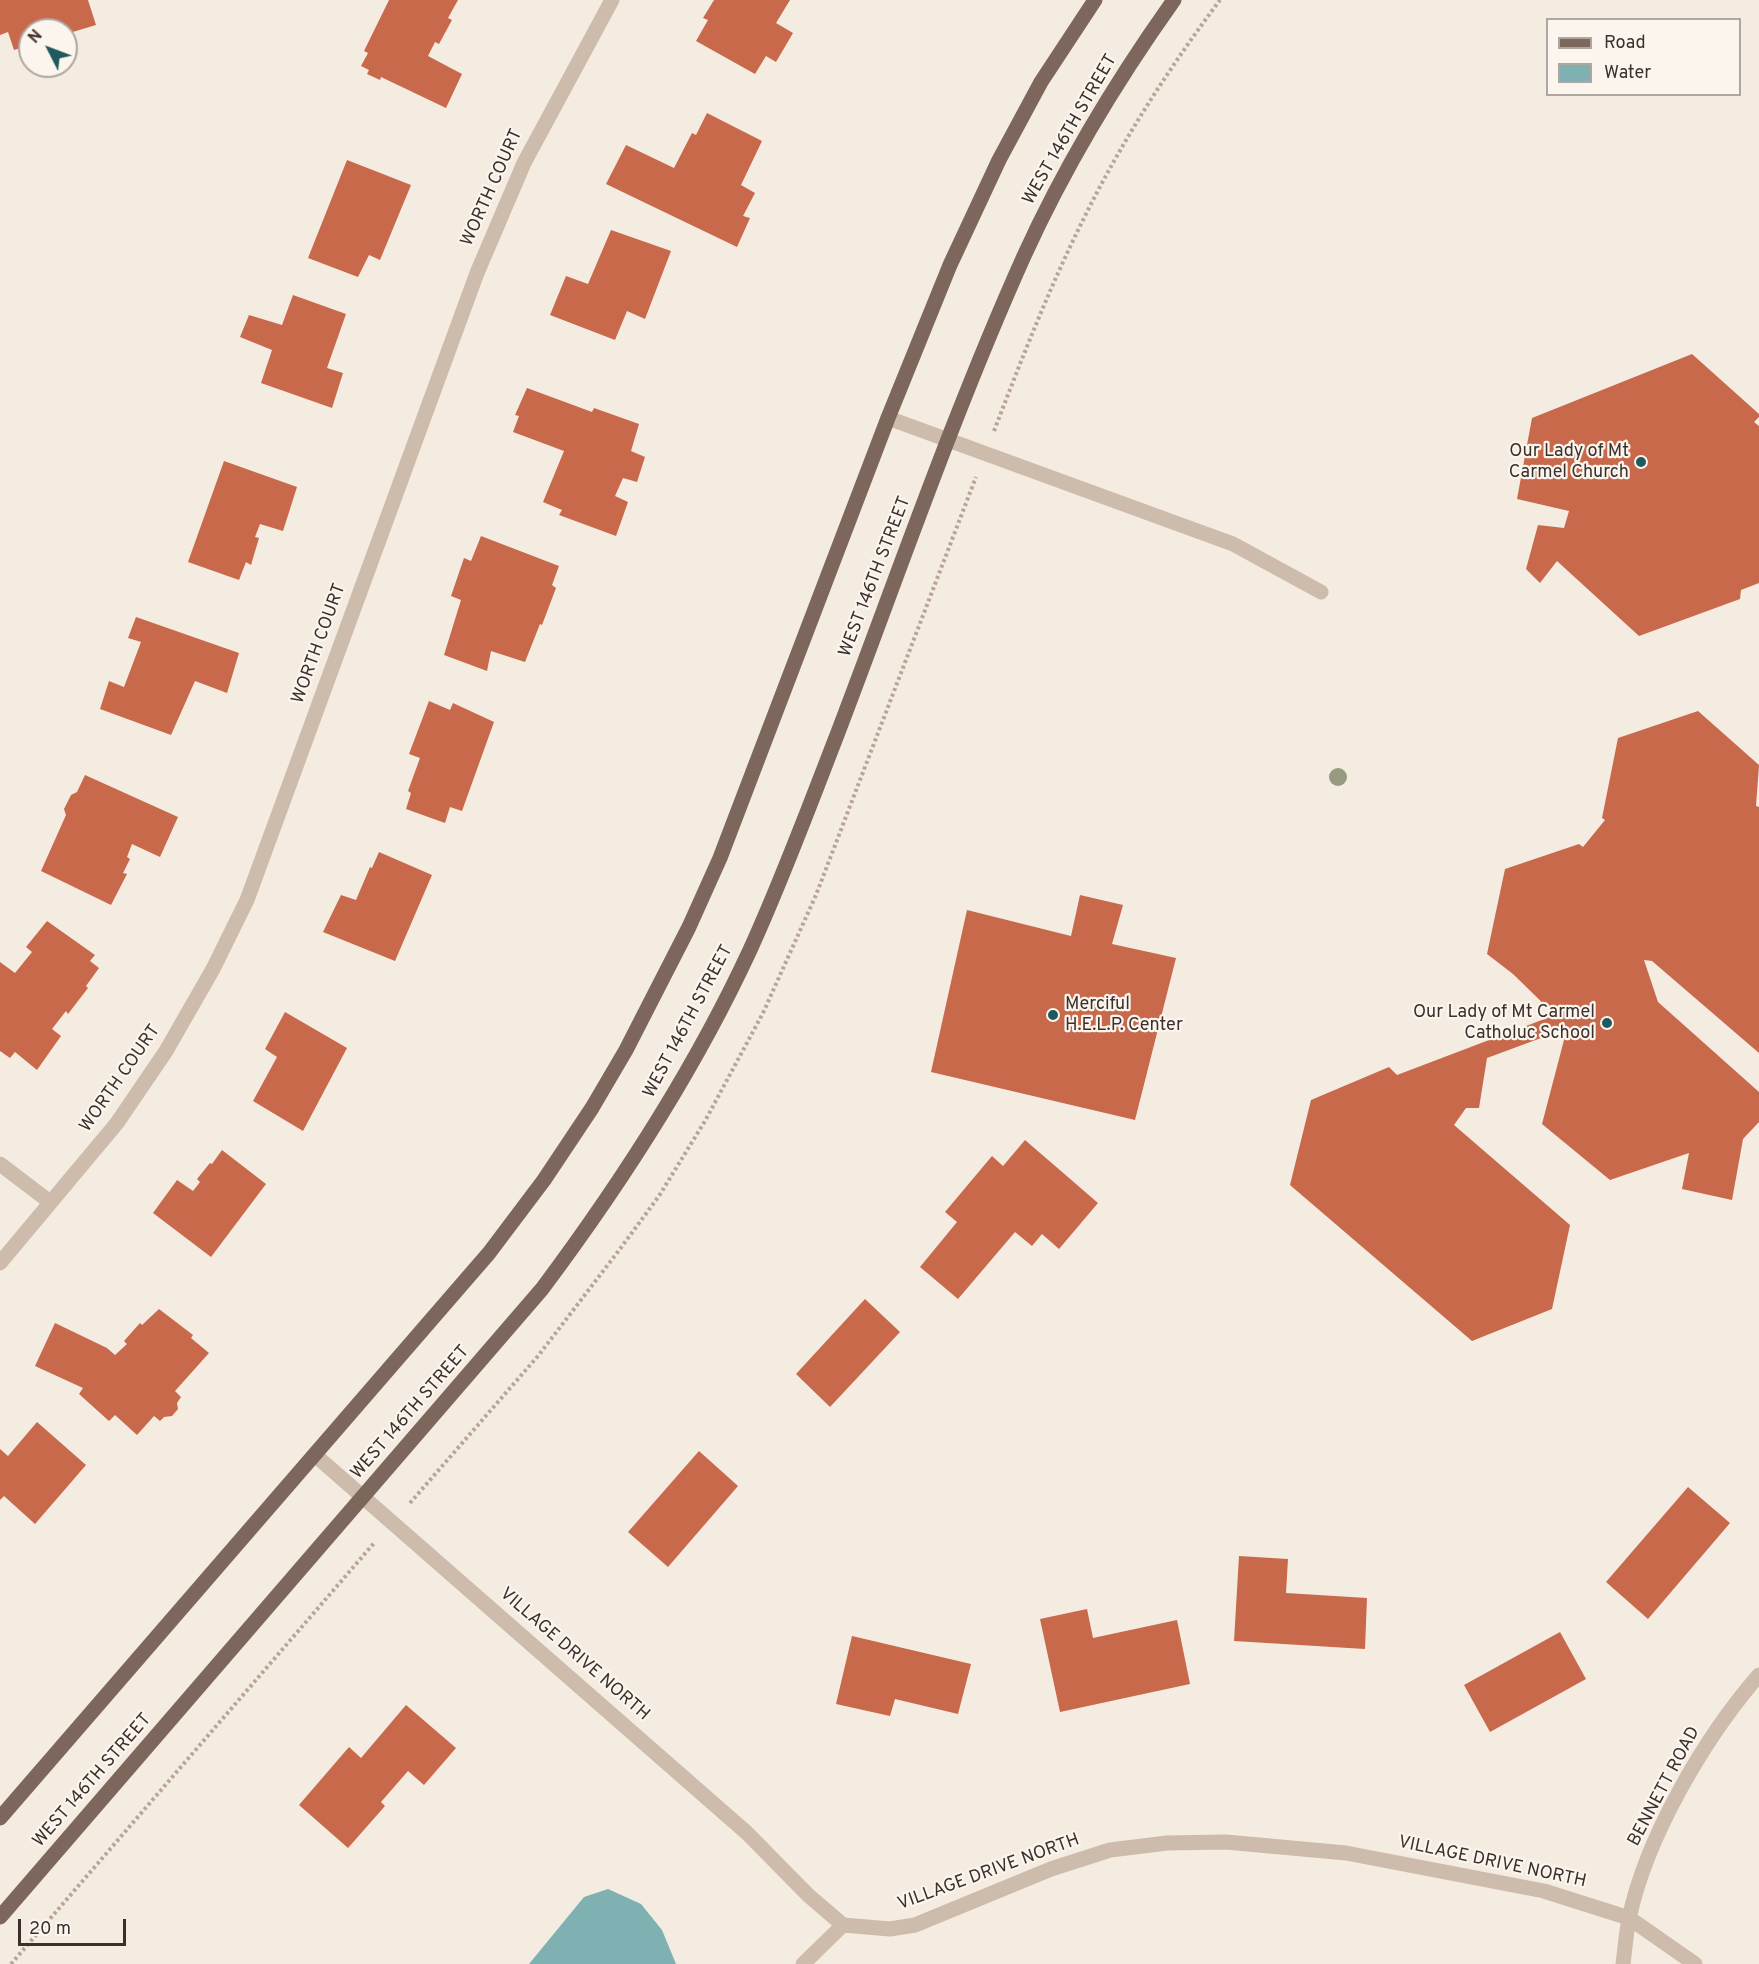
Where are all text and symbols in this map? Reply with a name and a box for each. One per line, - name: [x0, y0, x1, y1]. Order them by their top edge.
- north arrow: [18, 18, 78, 78]
- legend: [1546, 18, 1741, 96]
- text: N: [25, 26, 47, 48]
- text: Road: [1604, 32, 1646, 55]
- street label: WEST 146TH STREET: [1019, 51, 1123, 209]
- text: Water: [1604, 62, 1651, 85]
- street label: WORTH COURT: [458, 126, 528, 250]
- place label: Our Lady of Mt Carmel Church: [1509, 441, 1629, 484]
- marker: Our Lady of Mt Carmel Church: [1634, 455, 1648, 469]
- street label: WEST 146TH STREET: [835, 494, 917, 660]
- street label: WORTH COURT: [288, 581, 352, 707]
- street label: WEST 146TH STREET: [640, 942, 738, 1102]
- place label: Merciful H.E.L.P. Center: [1065, 994, 1183, 1036]
- place label: Our Lady of Mt Carmel Catholuc School: [1413, 1002, 1595, 1044]
- marker: Merciful H.E.L.P. Center: [1046, 1008, 1060, 1022]
- marker: Our Lady of Mt Carmel Catholuc School: [1600, 1016, 1614, 1030]
- street label: WORTH COURT: [76, 1021, 166, 1137]
- street label: WEST 146TH STREET: [347, 1342, 475, 1484]
- street label: VILLAGE DRIVE NORTH: [494, 1584, 654, 1726]
- street label: WEST 146TH STREET: [29, 1710, 157, 1852]
- street label: BENNETT ROAD: [1624, 1724, 1706, 1850]
- street label: VILLAGE DRIVE NORTH: [895, 1830, 1083, 1916]
- street label: VILLAGE DRIVE NORTH: [1396, 1832, 1588, 1894]
- scale bar: [21, 1907, 129, 1945]
- text: 20 m: [29, 1918, 71, 1941]

